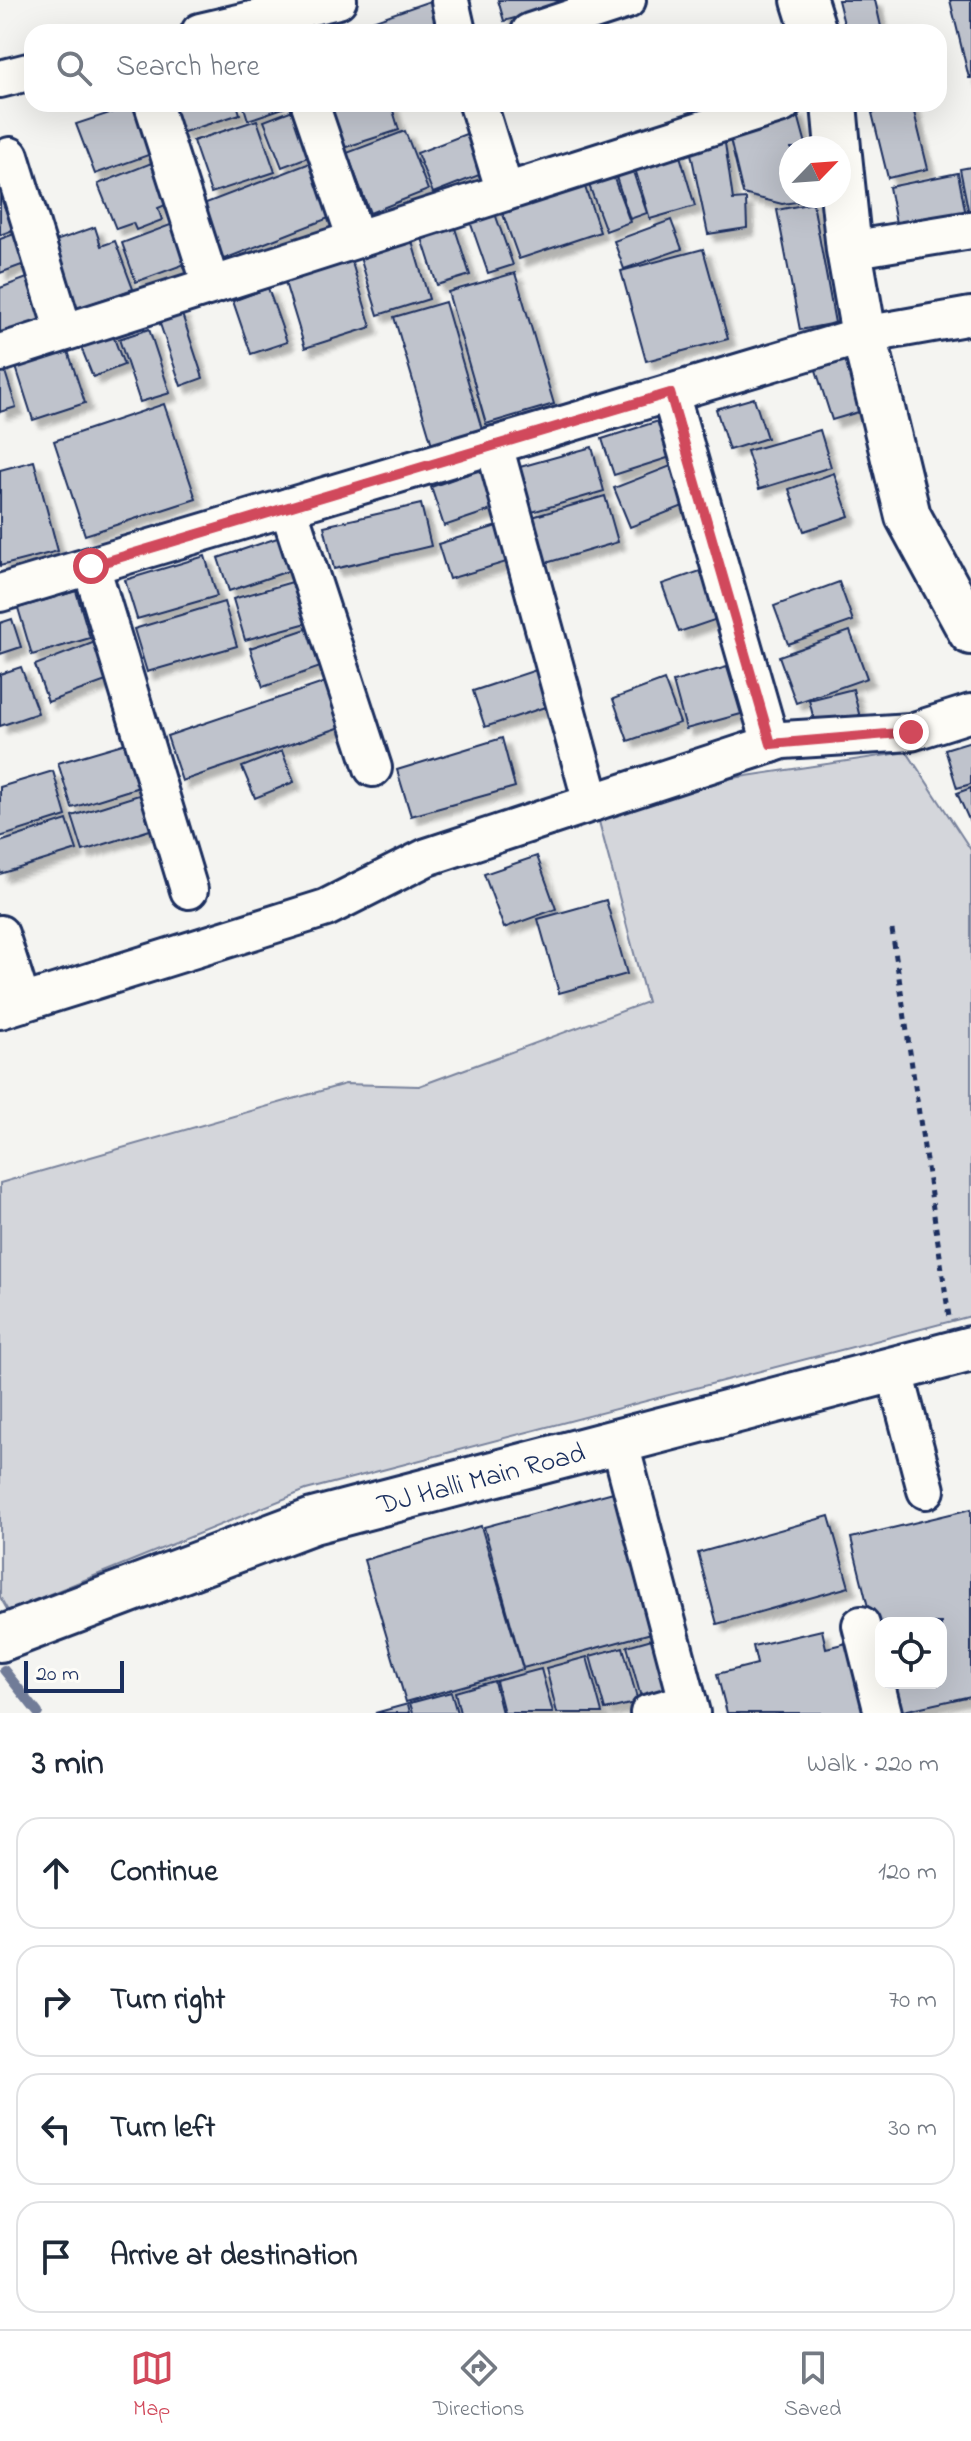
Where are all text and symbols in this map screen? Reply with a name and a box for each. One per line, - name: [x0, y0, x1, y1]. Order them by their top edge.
- search box: [24, 24, 947, 112]
- icon: search: [52, 46, 96, 90]
- text: Search here: [116, 46, 260, 90]
- north arrow: [779, 136, 851, 208]
- route start: [73, 548, 109, 584]
- route end: [893, 714, 929, 750]
- street label: DJ Halli Main Road: [373, 1434, 590, 1528]
- map controls: [875, 1617, 947, 1689]
- button: locate: [875, 1617, 947, 1689]
- scale bar: [24, 1657, 124, 1693]
- text: 20 m: [36, 1659, 79, 1691]
- text: 3 min: [32, 1740, 104, 1790]
- text: Walk · 220 m: [807, 1746, 939, 1784]
- icon: ahead: [34, 1851, 78, 1895]
- text: Continue: [110, 1851, 218, 1895]
- text: 120 m: [878, 1854, 937, 1892]
- icon: right: [34, 1979, 78, 2023]
- text: Turn right: [110, 1979, 225, 2023]
- text: 70 m: [888, 1982, 937, 2020]
- icon: left: [34, 2107, 78, 2151]
- text: Turn left: [110, 2107, 215, 2151]
- text: 30 m: [888, 2110, 937, 2148]
- icon: arrive: [34, 2235, 78, 2279]
- text: Arrive at destination: [110, 2235, 358, 2279]
- tab: Map: [130, 2346, 174, 2426]
- tab: Directions: [433, 2346, 525, 2426]
- tab: Saved: [784, 2346, 841, 2426]

